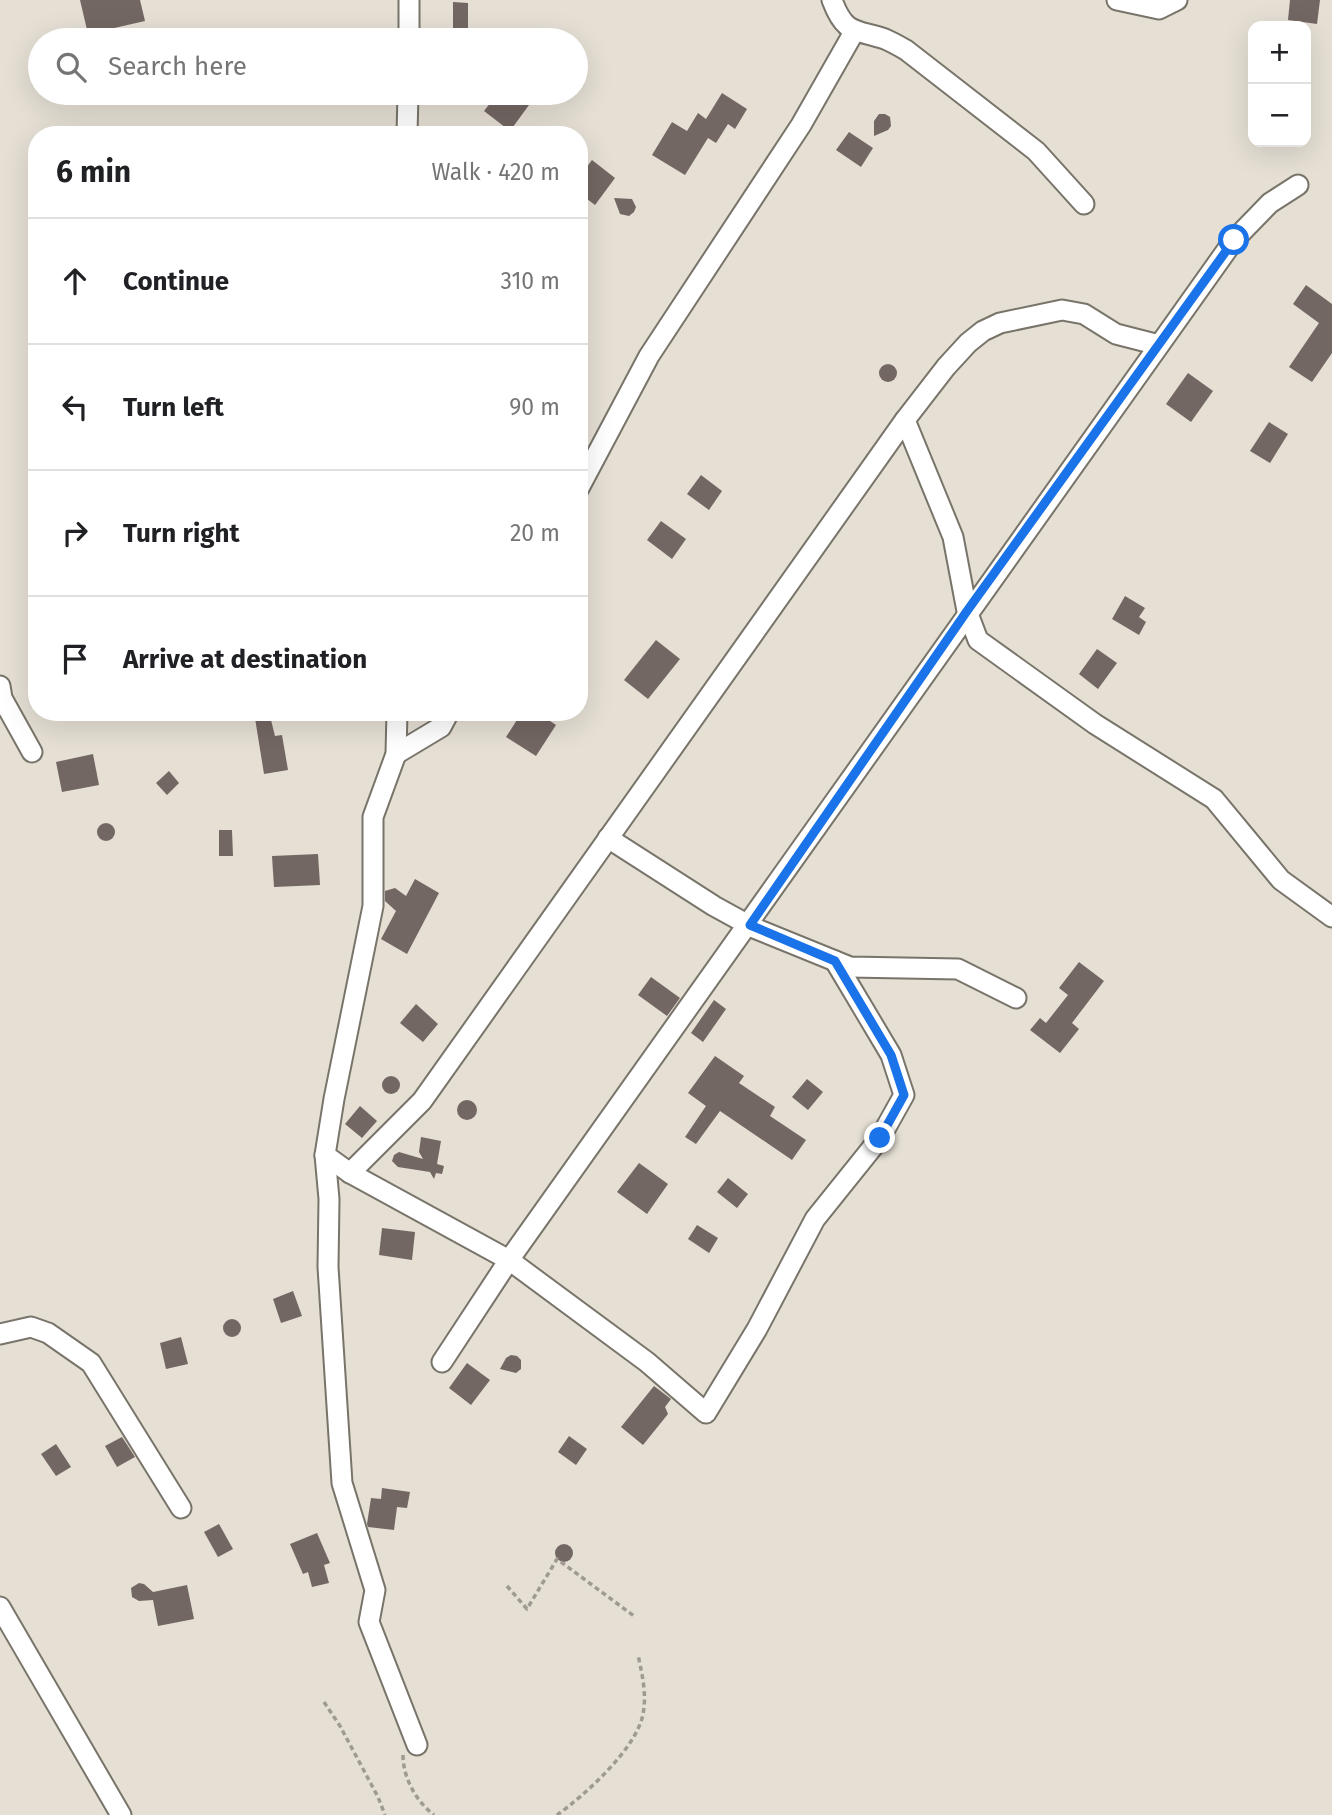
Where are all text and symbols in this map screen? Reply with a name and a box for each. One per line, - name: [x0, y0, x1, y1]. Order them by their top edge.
- map controls: [1248, 21, 1311, 147]
- button: +: [1248, 21, 1311, 84]
- search box: [28, 28, 588, 105]
- icon: search: [52, 48, 90, 86]
- text: Search here: [108, 51, 247, 82]
- button: −: [1248, 84, 1311, 147]
- text: 6 min: [56, 154, 131, 190]
- text: Walk · 420 m: [431, 158, 560, 186]
- route start: [1218, 224, 1249, 255]
- icon: ahead: [56, 262, 94, 300]
- text: Continue: [123, 266, 229, 297]
- text: 310 m: [500, 267, 560, 295]
- icon: left: [56, 388, 94, 426]
- text: Turn left: [123, 392, 224, 423]
- text: 90 m: [509, 393, 560, 421]
- icon: right: [56, 514, 94, 552]
- text: Turn right: [123, 518, 240, 549]
- text: 20 m: [510, 519, 560, 547]
- icon: arrive: [56, 640, 94, 678]
- text: Arrive at destination: [123, 644, 367, 675]
- route end: [864, 1122, 895, 1153]

